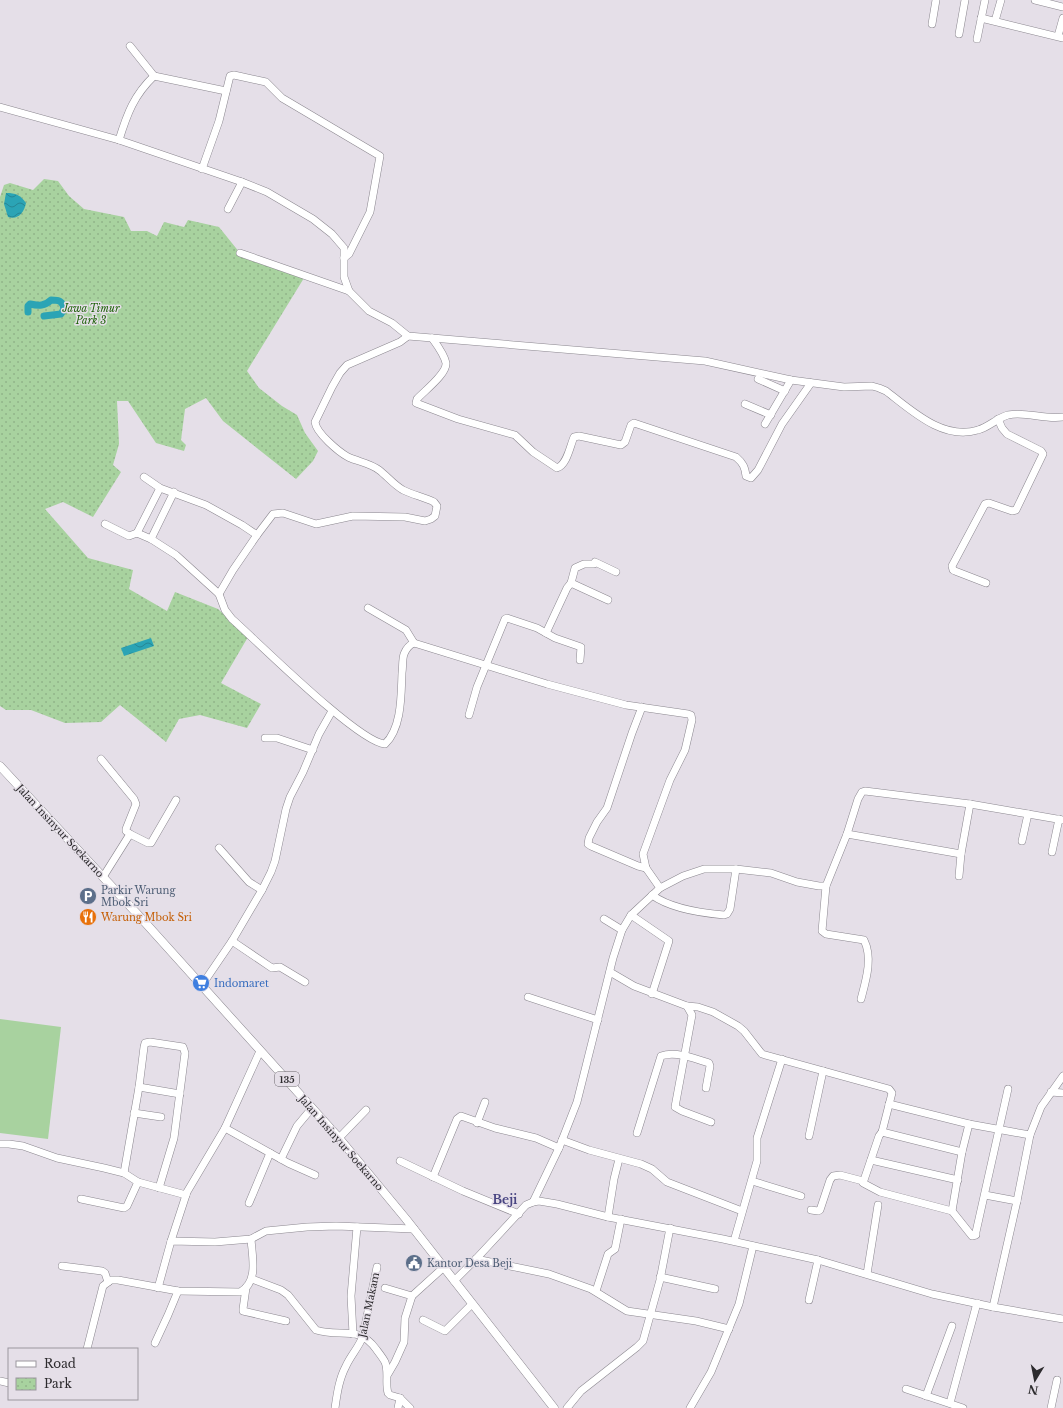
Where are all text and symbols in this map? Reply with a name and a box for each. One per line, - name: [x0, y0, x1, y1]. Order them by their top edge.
- park label: Jawa Timur Park 3: [61, 302, 120, 327]
- street label: Jalan Insinyur Soekarno: [12, 780, 107, 881]
- place label: Parkir Warung Mbok Sri: [101, 884, 176, 909]
- parking icon: Parkir Warung Mbok Sri: [78, 886, 98, 906]
- restaurant icon: Warung Mbok Sri: [78, 907, 98, 927]
- place label: Warung Mbok Sri: [100, 911, 193, 924]
- supermarket icon: Indomaret: [191, 973, 211, 993]
- place label: Indomaret: [214, 977, 269, 990]
- road number: 135: [275, 1072, 299, 1086]
- street label: Jalan Insinyur Soekarno: [295, 1091, 386, 1194]
- district label: Beji: [493, 1192, 518, 1207]
- public building icon: Kantor Desa Beji: [404, 1253, 424, 1273]
- place label: Kantor Desa Beji: [427, 1257, 513, 1270]
- street label: Jalan Makam: [355, 1271, 382, 1341]
- legend: [8, 1348, 138, 1400]
- text: Road: [44, 1356, 76, 1371]
- north arrow: [1015, 1360, 1055, 1400]
- text: Park: [44, 1376, 72, 1391]
- text: N: [1026, 1382, 1040, 1398]

